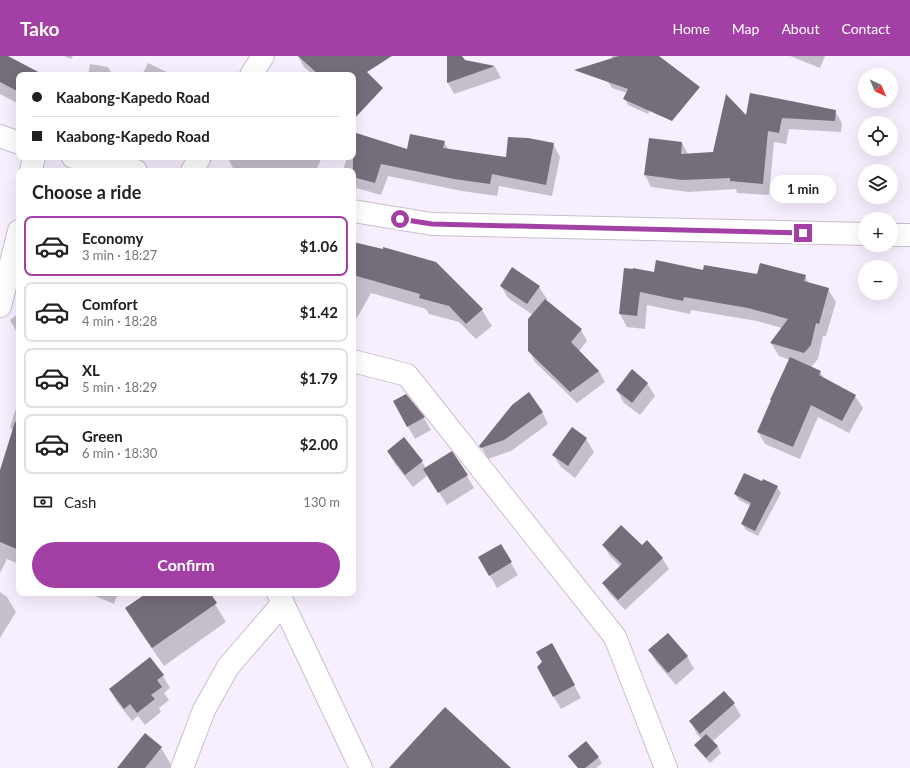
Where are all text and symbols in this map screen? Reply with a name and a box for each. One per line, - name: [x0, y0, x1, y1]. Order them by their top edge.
- text: Tako: [20, 17, 60, 40]
- text: Home: [672, 20, 710, 37]
- text: Map: [732, 20, 759, 37]
- text: About: [781, 20, 819, 37]
- text: Contact: [841, 20, 890, 37]
- north arrow: [858, 68, 898, 108]
- map controls: [858, 68, 898, 300]
- text: Kaabong-Kapedo Road: [56, 88, 210, 106]
- button: locate: [858, 116, 898, 156]
- text: Kaabong-Kapedo Road: [56, 127, 210, 145]
- button: layers: [858, 164, 898, 204]
- callout: 1 min: [770, 175, 836, 203]
- text: Choose a ride: [32, 181, 141, 203]
- text: 1 min: [787, 181, 819, 197]
- route start: [391, 210, 409, 228]
- button: +: [858, 212, 898, 252]
- route end: [794, 224, 812, 242]
- icon: car: [34, 228, 70, 264]
- text: Economy: [82, 229, 143, 247]
- text: $1.06: [300, 237, 338, 255]
- text: 3 min · 18:27: [82, 247, 157, 263]
- button: −: [858, 260, 898, 300]
- icon: car: [34, 294, 70, 330]
- text: Comfort: [82, 295, 138, 313]
- text: $1.42: [300, 303, 338, 321]
- text: 4 min · 18:28: [82, 313, 157, 329]
- icon: car: [34, 360, 70, 396]
- text: XL: [82, 361, 100, 379]
- text: $1.79: [300, 369, 338, 387]
- text: 5 min · 18:29: [82, 379, 157, 395]
- icon: car: [34, 426, 70, 462]
- text: Green: [82, 427, 123, 445]
- text: $2.00: [300, 435, 338, 453]
- text: 6 min · 18:30: [82, 445, 157, 461]
- icon: cash: [32, 491, 54, 513]
- text: Cash: [64, 493, 96, 511]
- text: 130 m: [303, 494, 340, 510]
- button: Confirm: [32, 542, 340, 588]

